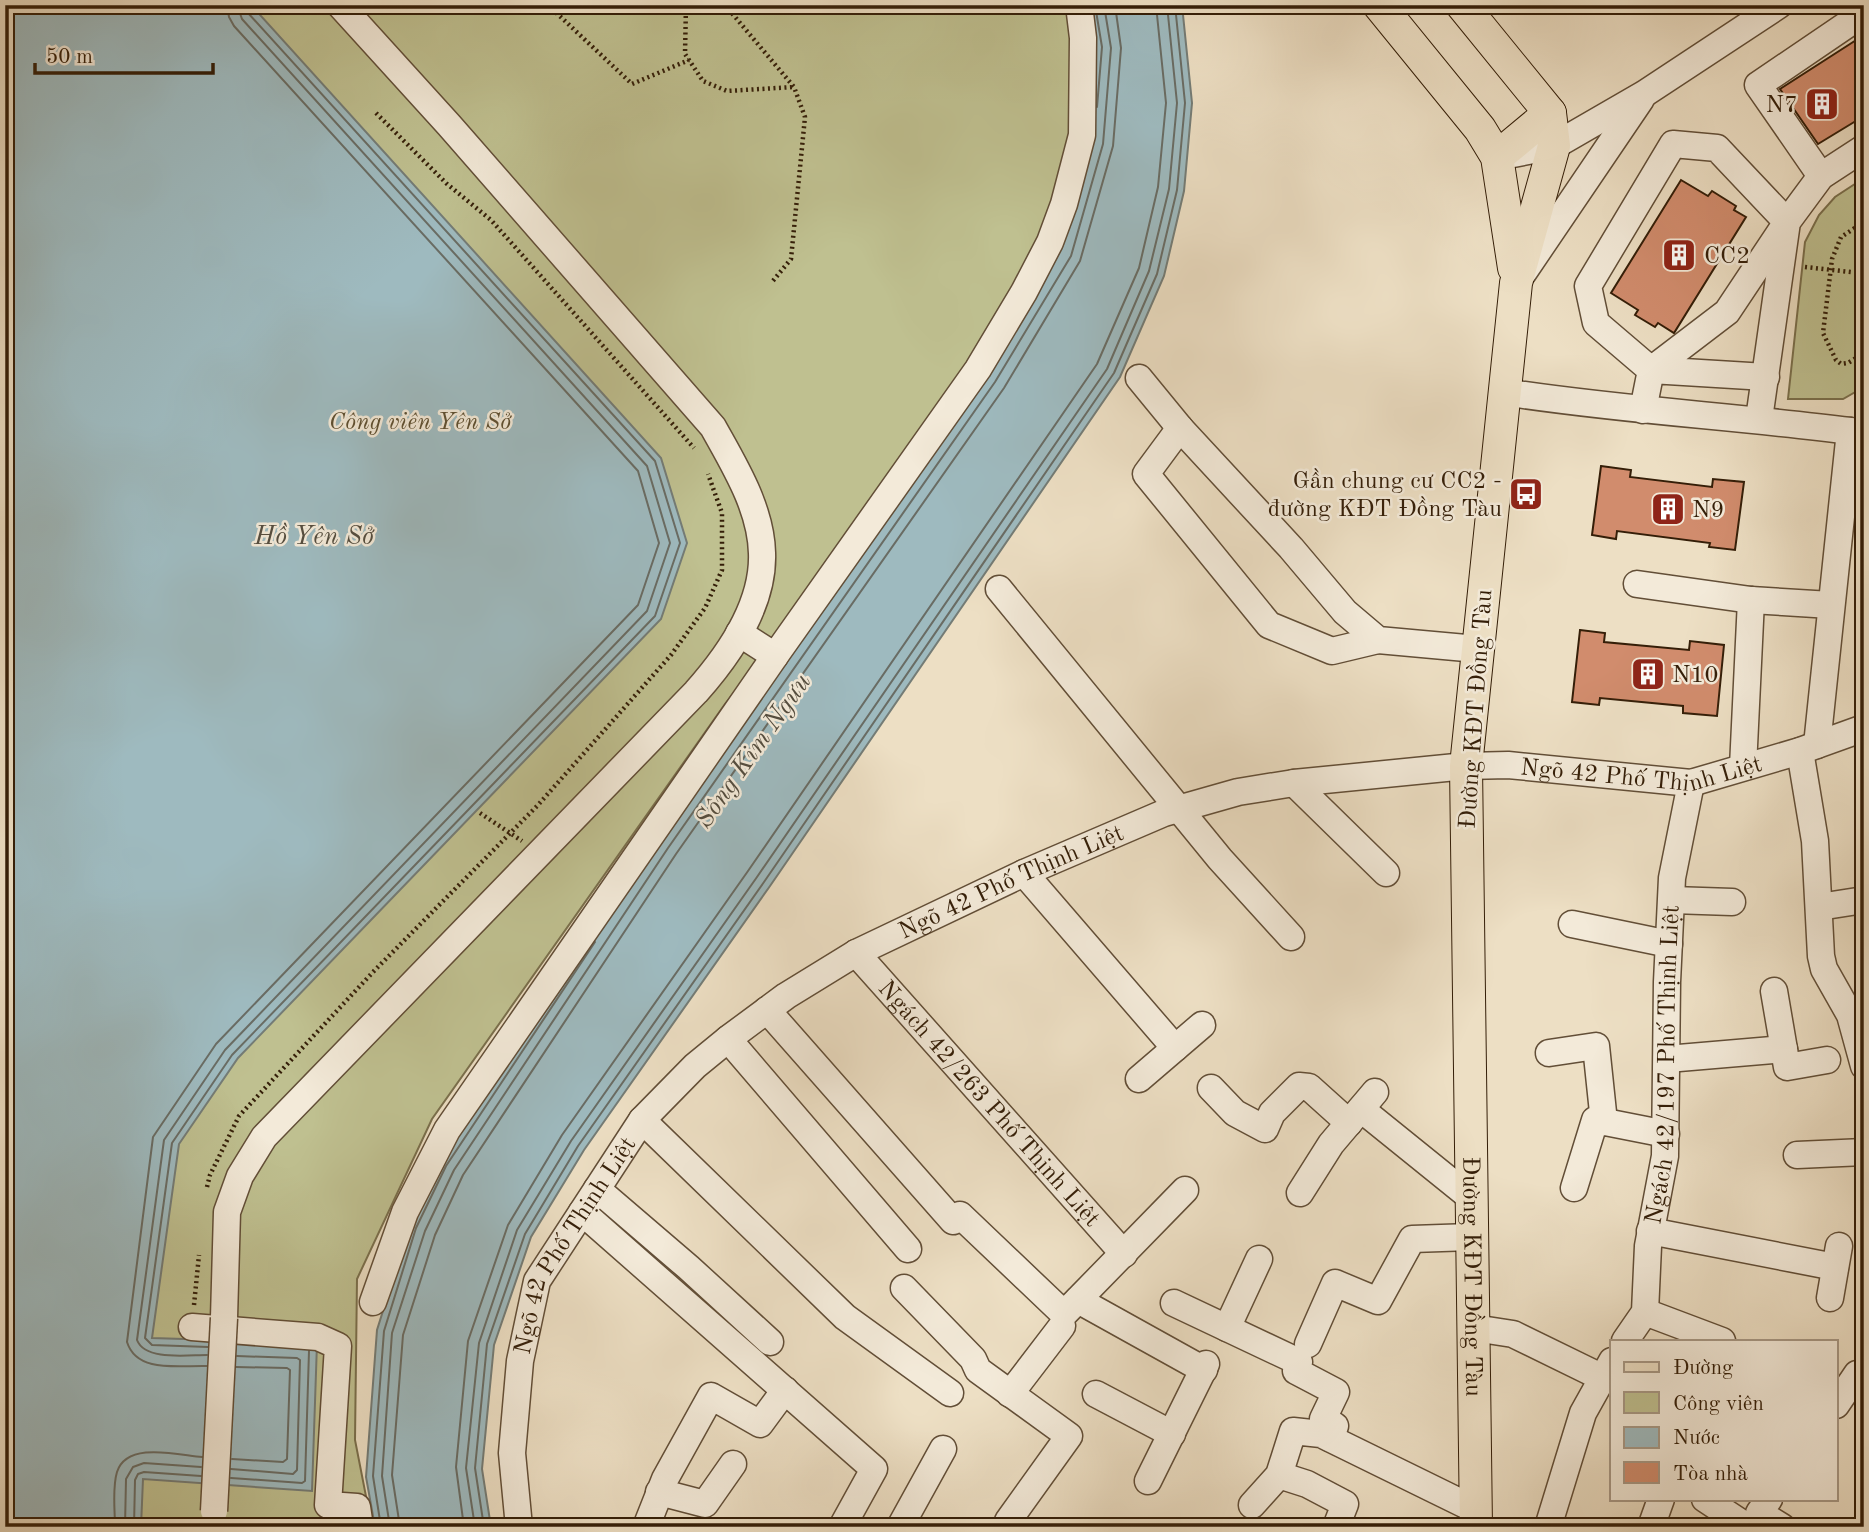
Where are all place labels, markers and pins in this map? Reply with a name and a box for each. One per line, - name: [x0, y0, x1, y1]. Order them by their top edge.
- building icon: N7: [1803, 85, 1841, 123]
- place label: N7: [1766, 94, 1798, 118]
- building icon: CC2: [1660, 236, 1698, 274]
- place label: CC2: [1704, 245, 1750, 269]
- place label: Gần chung cư CC2 - đường KĐT Đồng Tàu: [1268, 468, 1502, 522]
- bus stop icon: Gần chung cư CC2 - đường KĐT Đồng Tàu: [1507, 475, 1545, 513]
- building icon: N9: [1649, 490, 1687, 528]
- place label: N9: [1692, 499, 1724, 523]
- building icon: N10: [1629, 655, 1667, 693]
- place label: N10: [1672, 664, 1718, 688]

